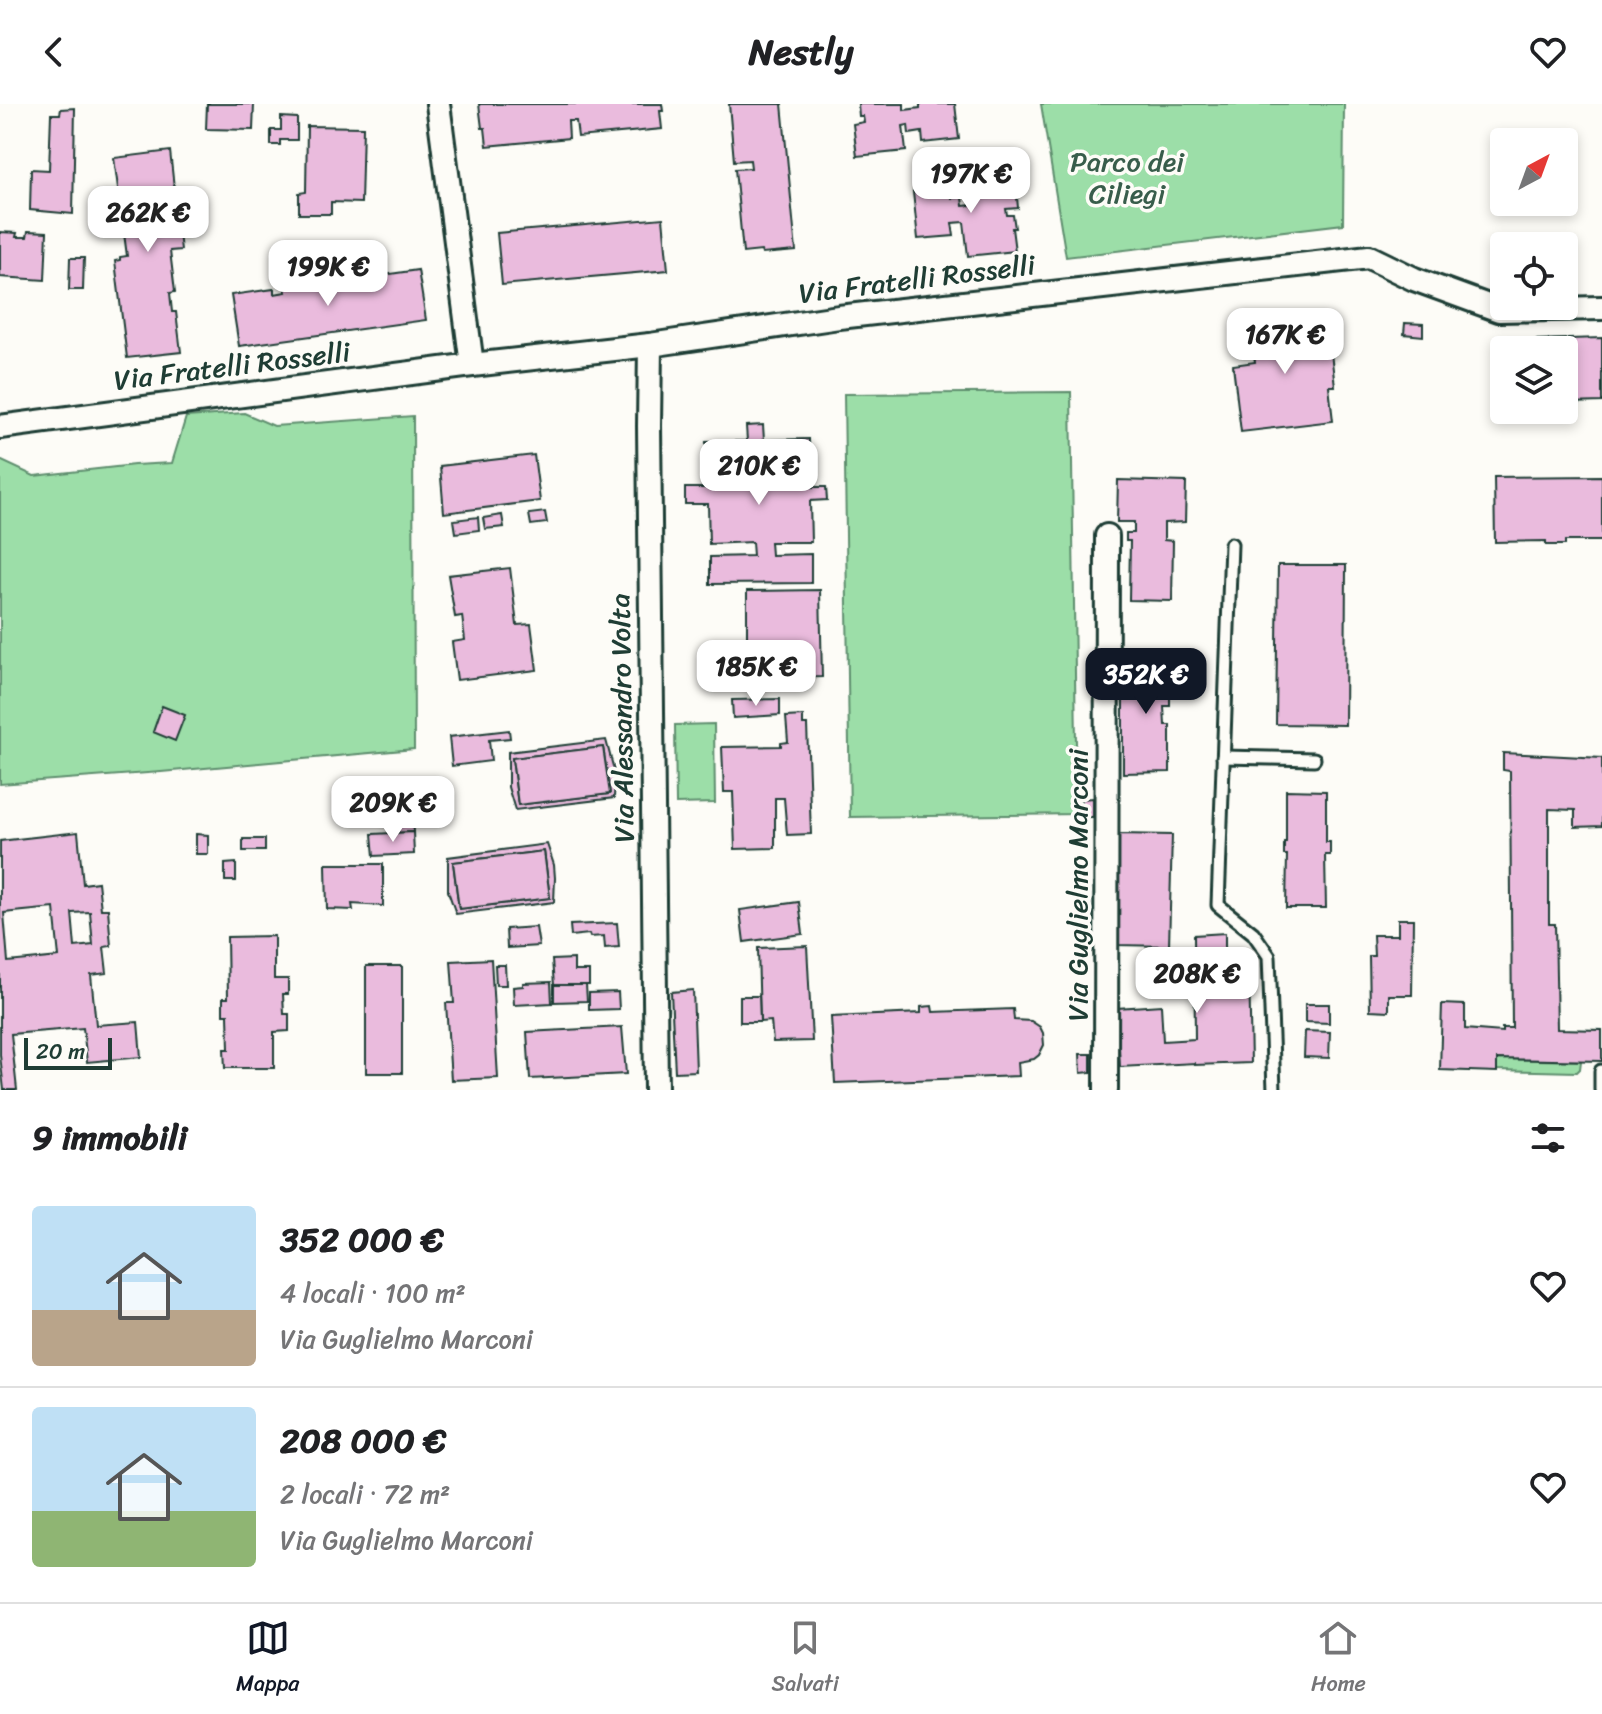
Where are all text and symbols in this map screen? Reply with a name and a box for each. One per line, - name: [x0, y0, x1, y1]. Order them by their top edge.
- text: Nestly: [749, 20, 853, 84]
- icon: back: [32, 30, 76, 74]
- icon: heart: [1526, 30, 1570, 74]
- north arrow: [1490, 128, 1578, 216]
- map controls: [1490, 128, 1578, 424]
- park label: Parco dei Ciliegi: [1070, 137, 1185, 218]
- pin: 197K €: [906, 147, 1036, 215]
- text: 197K €: [930, 150, 1012, 196]
- pin: 262K €: [83, 186, 213, 254]
- text: 262K €: [106, 189, 190, 235]
- button: locate: [1490, 232, 1578, 320]
- pin: 199K €: [263, 240, 393, 308]
- street label: Via Fratelli Rosselli: [796, 240, 1039, 318]
- text: 199K €: [287, 243, 369, 289]
- pin: 167K €: [1220, 308, 1350, 376]
- text: 167K €: [1245, 311, 1325, 357]
- street label: Via Fratelli Rosselli: [111, 327, 354, 405]
- button: layers: [1490, 336, 1578, 424]
- pin: 210K €: [694, 439, 824, 507]
- text: 210K €: [718, 442, 800, 488]
- street label: Via Alessandro Volta: [595, 593, 649, 843]
- pin: 185K €: [691, 640, 821, 708]
- text: 185K €: [715, 643, 797, 689]
- pin: 352K €: [1081, 648, 1211, 716]
- text: 352K €: [1104, 651, 1189, 697]
- street label: Via Guglielmo Marconi: [1053, 748, 1102, 1021]
- pin: 209K €: [328, 776, 458, 844]
- text: 209K €: [349, 779, 437, 825]
- pin: 208K €: [1132, 947, 1262, 1015]
- text: 208K €: [1154, 950, 1240, 996]
- text: 20 m: [36, 1032, 85, 1071]
- scale bar: [24, 1034, 112, 1070]
- text: 9 immobili: [32, 1108, 187, 1168]
- icon: filters: [1526, 1116, 1570, 1160]
- text: 352 000 €: [280, 1210, 444, 1270]
- icon: home: [96, 1238, 192, 1334]
- icon: heart: [1526, 1264, 1570, 1308]
- text: 4 locali · 100 m²: [280, 1270, 466, 1316]
- text: Via Guglielmo Marconi: [280, 1316, 533, 1362]
- text: 208 000 €: [280, 1411, 446, 1471]
- icon: home: [96, 1439, 192, 1535]
- icon: heart: [1526, 1465, 1570, 1509]
- text: 2 locali · 72 m²: [280, 1471, 450, 1517]
- text: Via Guglielmo Marconi: [280, 1517, 533, 1563]
- tab: Mappa: [236, 1616, 299, 1703]
- tab: Salvati: [771, 1616, 839, 1703]
- tab: Home: [1311, 1616, 1366, 1703]

